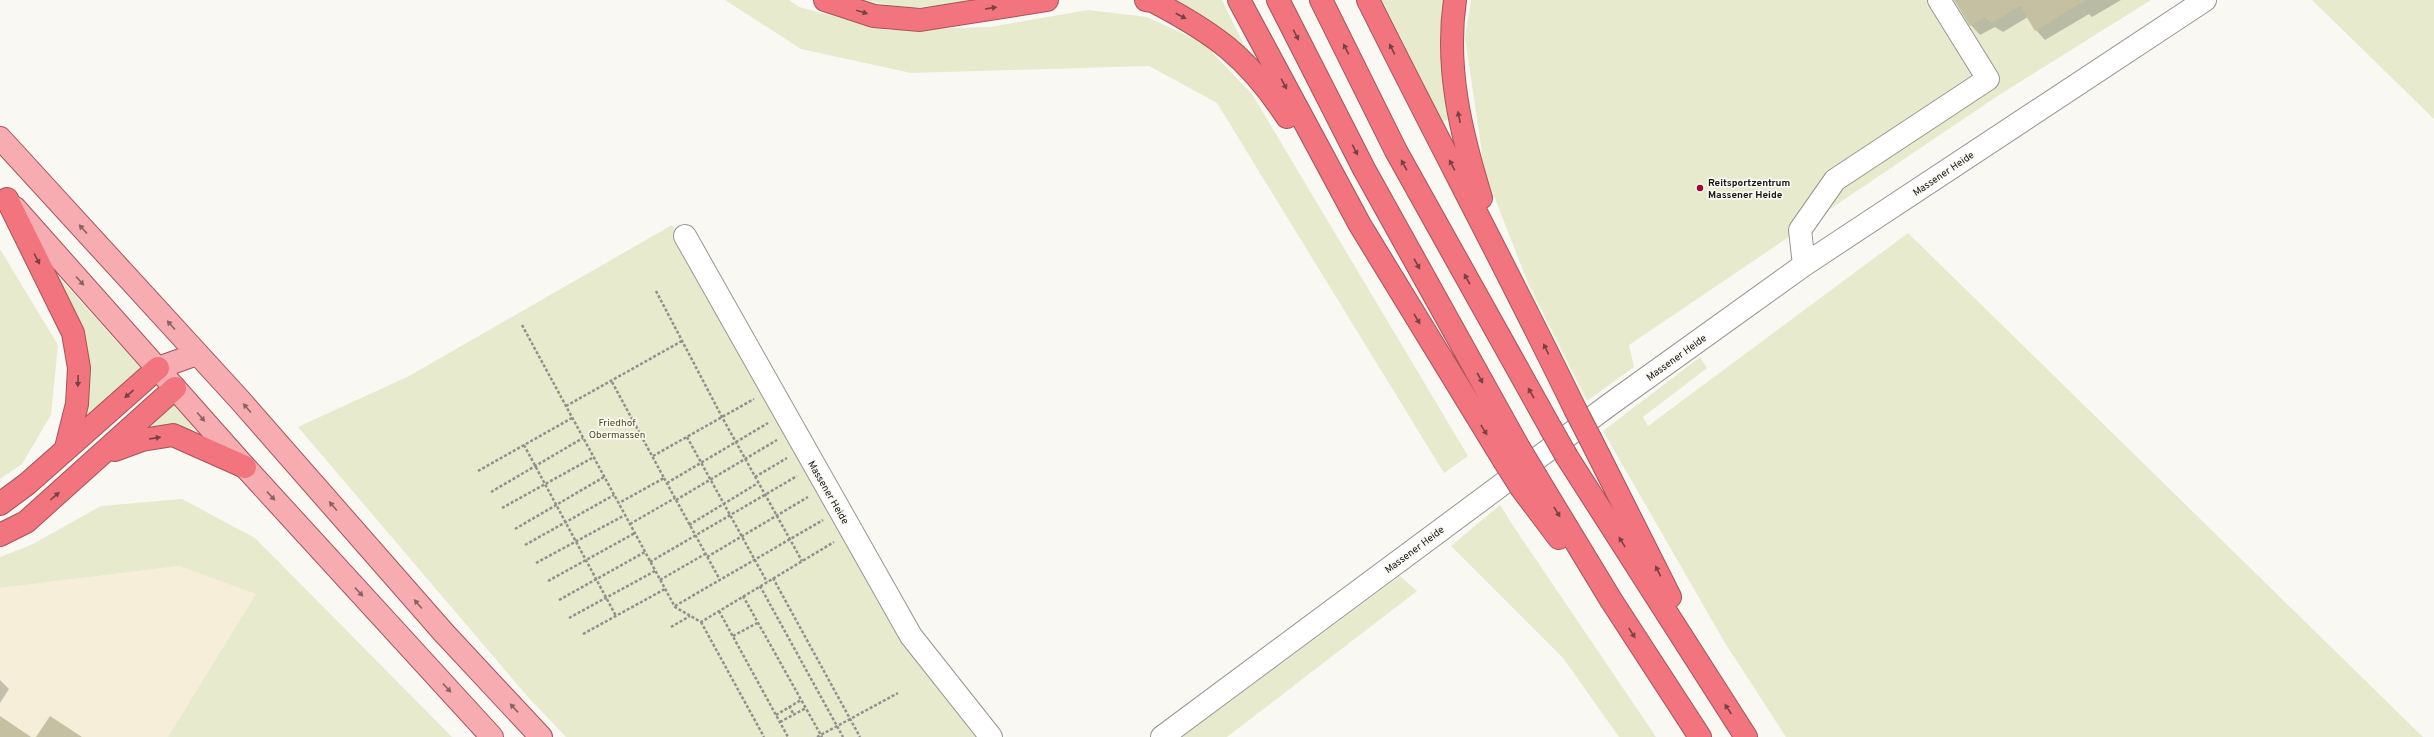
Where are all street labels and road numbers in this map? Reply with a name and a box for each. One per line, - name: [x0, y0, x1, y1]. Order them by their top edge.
- street label: Massener Heide: [1911, 149, 1977, 200]
- street label: Massener Heide: [1644, 332, 1710, 384]
- street label: Massener Heide: [804, 459, 851, 527]
- street label: Massener Heide: [1383, 524, 1447, 577]

